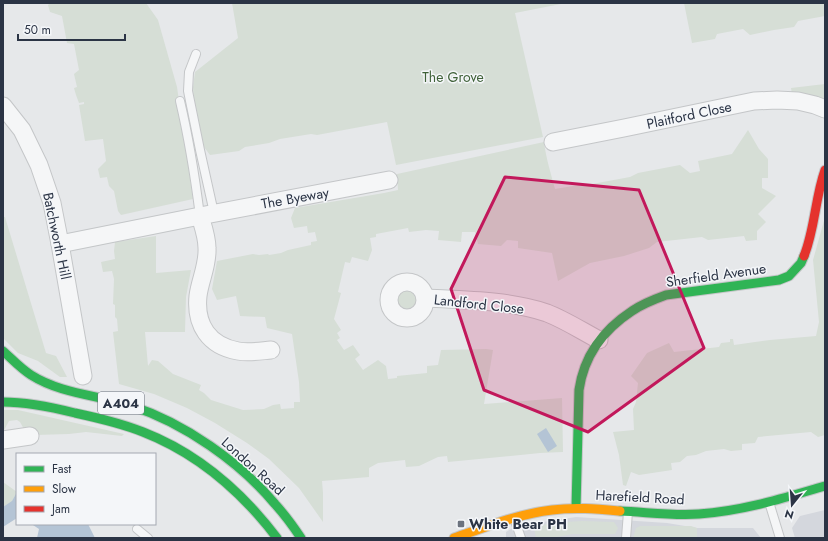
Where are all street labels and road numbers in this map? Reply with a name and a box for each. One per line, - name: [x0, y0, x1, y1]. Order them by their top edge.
- street label: Plaitford Close: [645, 96, 733, 134]
- street label: The Byeway: [260, 182, 331, 214]
- street label: Batchworth Hill: [38, 191, 76, 281]
- street label: Sherfield Avenue: [665, 258, 767, 292]
- street label: Landford Close: [433, 289, 525, 319]
- road number: A404: [98, 392, 144, 414]
- street label: London Road: [217, 432, 289, 500]
- street label: Harefield Road: [595, 485, 685, 509]

